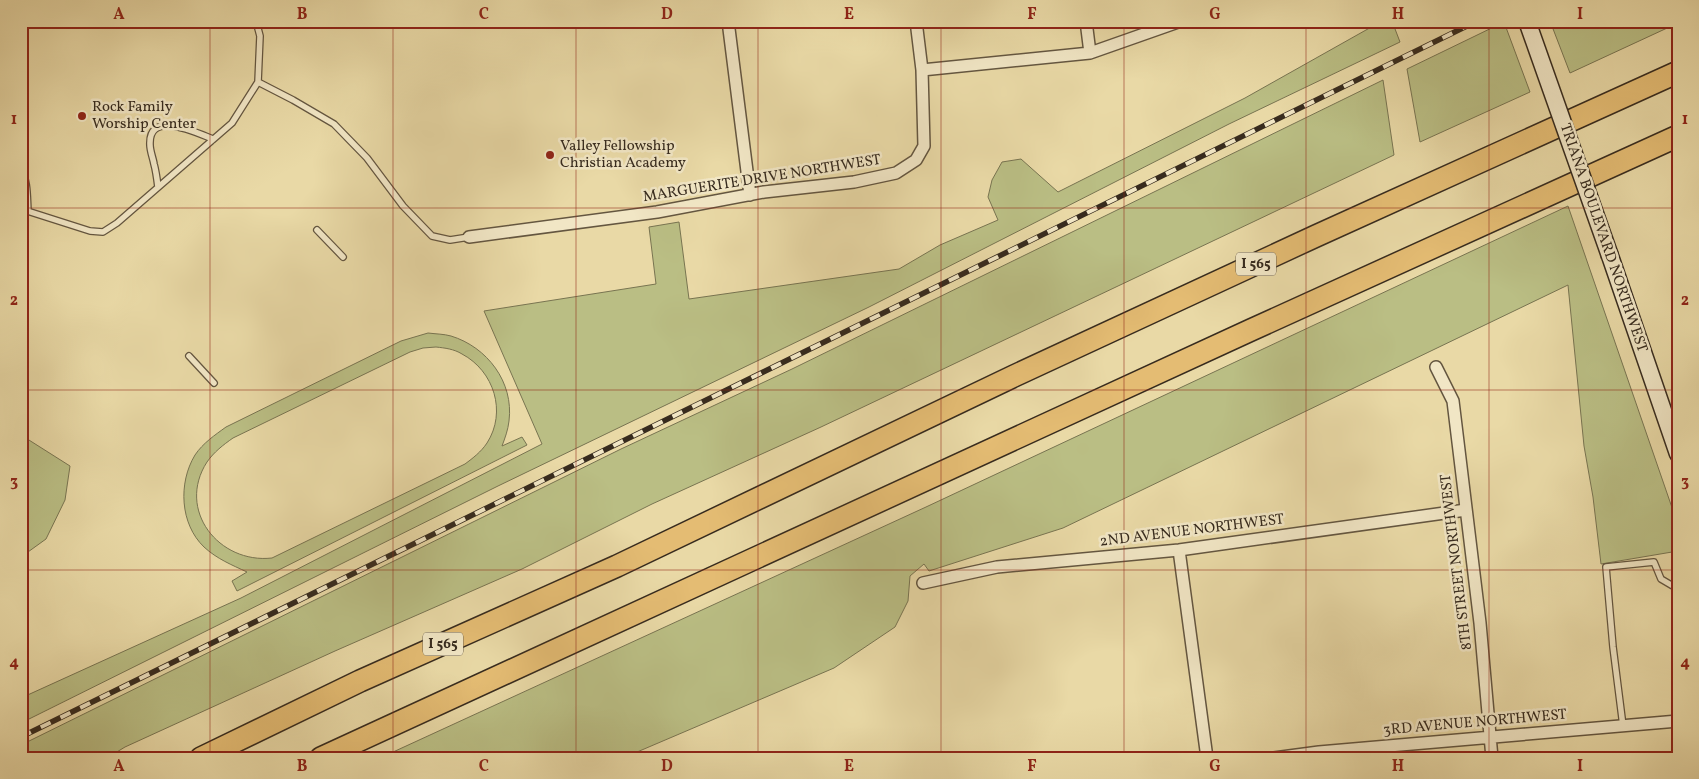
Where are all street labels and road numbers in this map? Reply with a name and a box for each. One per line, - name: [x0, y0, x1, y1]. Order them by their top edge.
- street label: TRIANA BOULEVARD NORTHWEST: [1554, 121, 1652, 356]
- street label: MARGUERITE DRIVE NORTHWEST: [641, 150, 883, 208]
- road number: I 565: [1236, 252, 1276, 276]
- street label: 8TH STREET NORTHWEST: [1436, 473, 1478, 651]
- street label: 2ND AVENUE NORTHWEST: [1099, 509, 1286, 553]
- road number: I 565: [423, 633, 463, 656]
- street label: 3RD AVENUE NORTHWEST: [1382, 704, 1568, 741]

